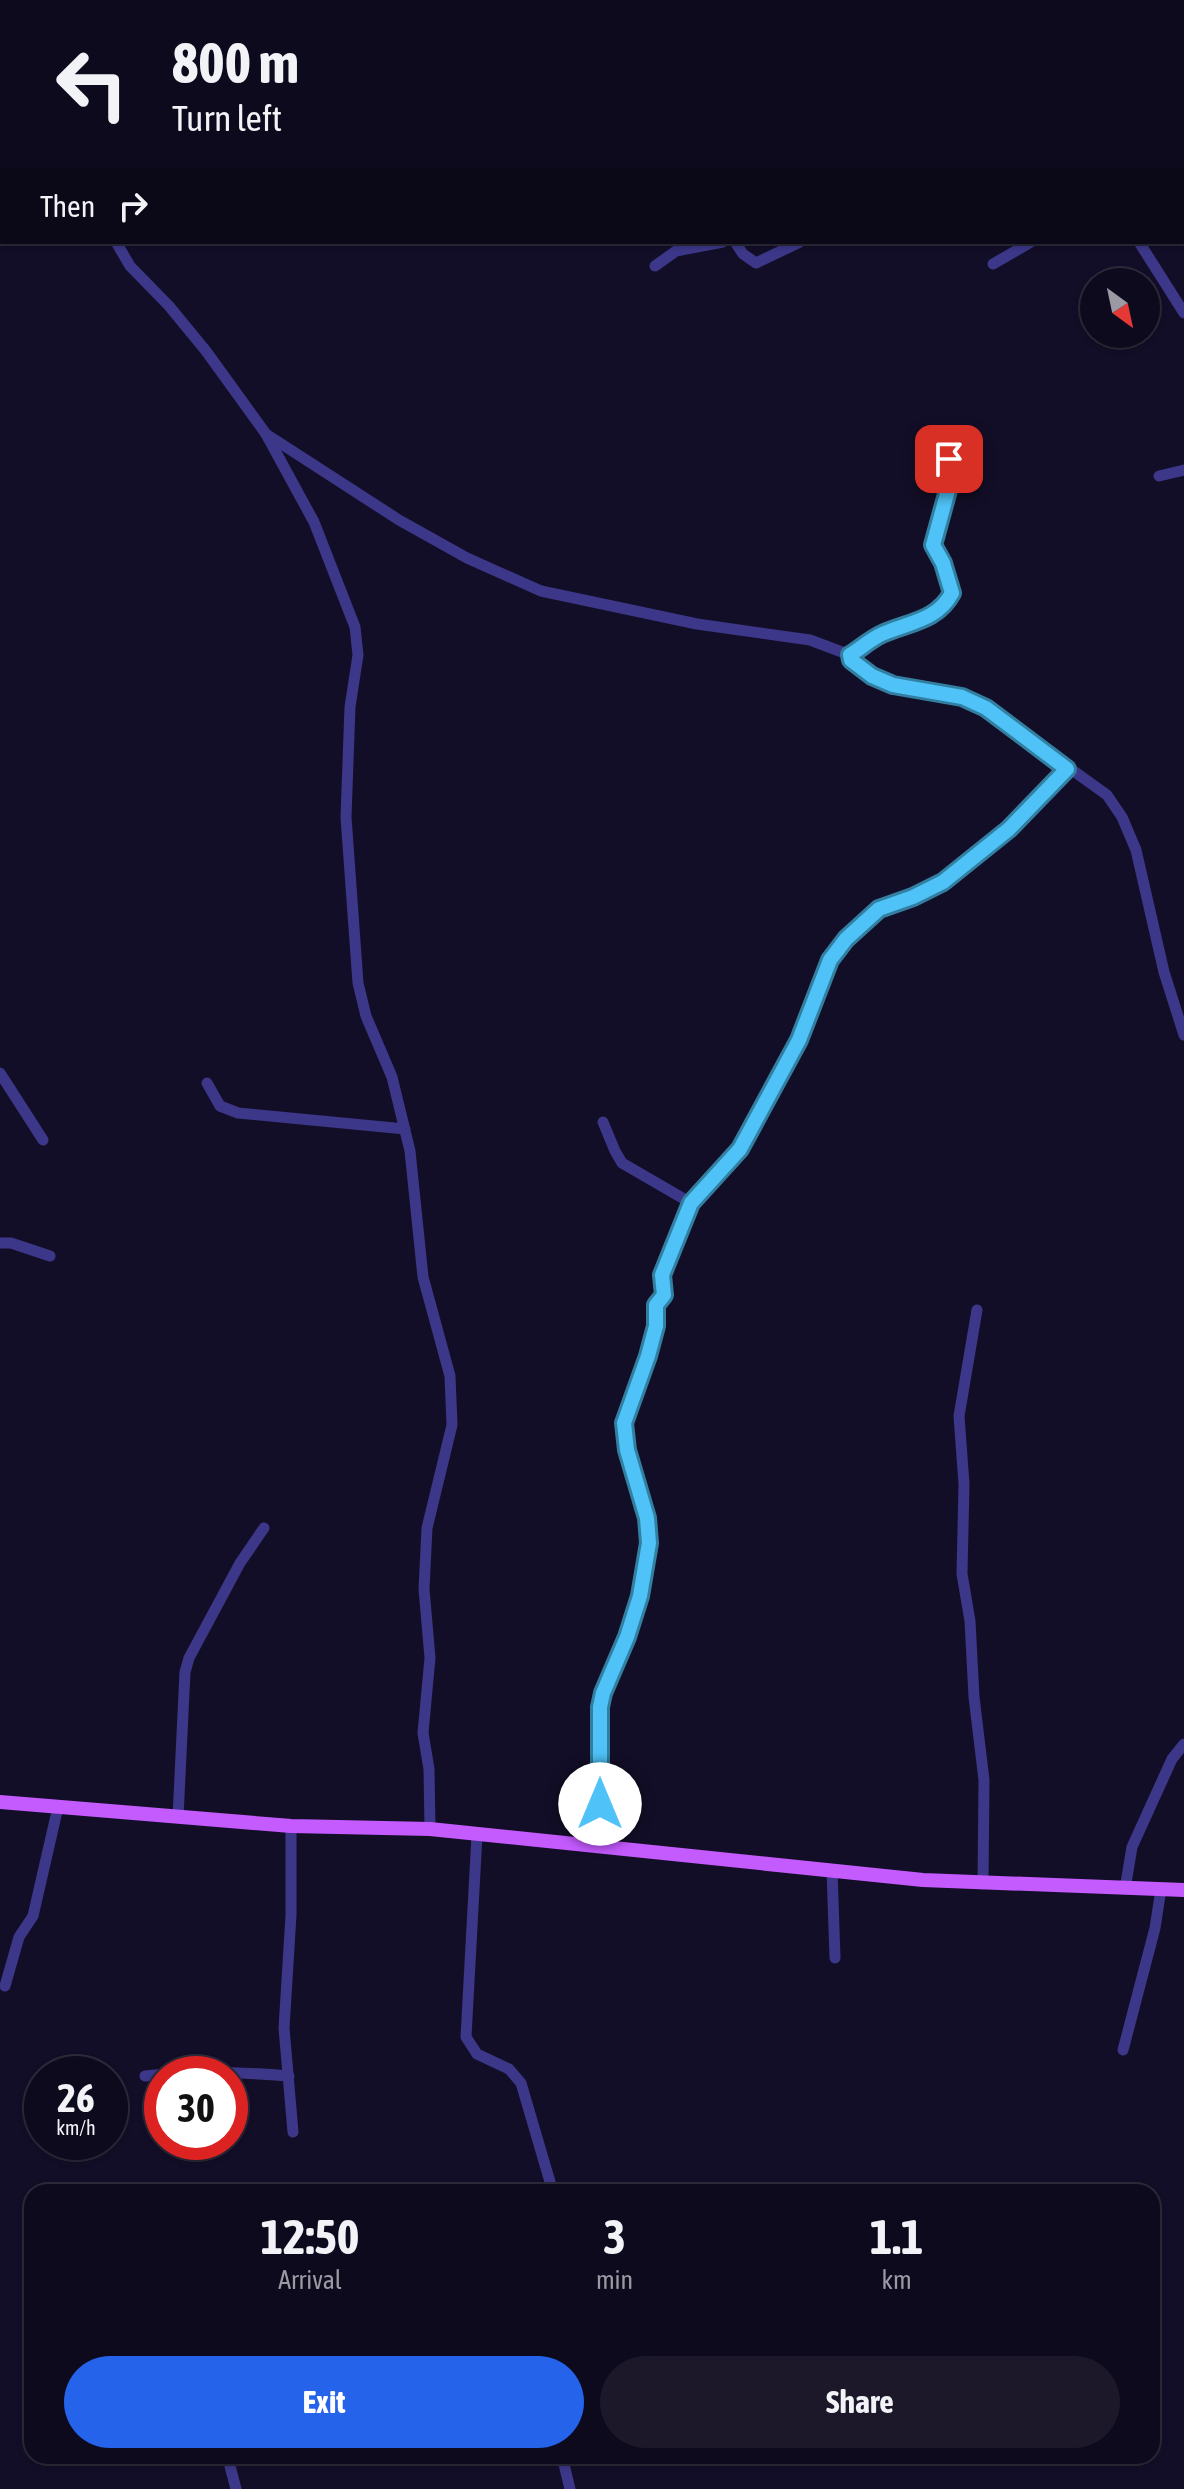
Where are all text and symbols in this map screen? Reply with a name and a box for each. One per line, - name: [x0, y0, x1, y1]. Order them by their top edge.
- text: 800 m: [172, 31, 299, 95]
- icon: left: [40, 32, 144, 136]
- text: Turn left: [172, 97, 282, 139]
- icon: right: [111, 184, 155, 228]
- text: Then: [40, 189, 95, 223]
- north arrow: [1080, 268, 1160, 348]
- map controls: [1080, 268, 1160, 348]
- pin: [915, 425, 983, 493]
- icon: arrive: [927, 437, 971, 481]
- position arrow: [558, 1762, 642, 1846]
- speed limit sign: 30: [144, 2056, 248, 2160]
- text: 26: [57, 2075, 95, 2120]
- text: km/h: [56, 2116, 96, 2139]
- text: 12:50: [261, 2209, 359, 2264]
- text: 3: [603, 2209, 626, 2264]
- text: 1.1: [870, 2209, 923, 2264]
- text: Arrival: [278, 2265, 342, 2295]
- text: min: [596, 2265, 633, 2295]
- text: km: [882, 2265, 912, 2295]
- button: Exit: [64, 2356, 584, 2448]
- button: Share: [600, 2356, 1120, 2448]

